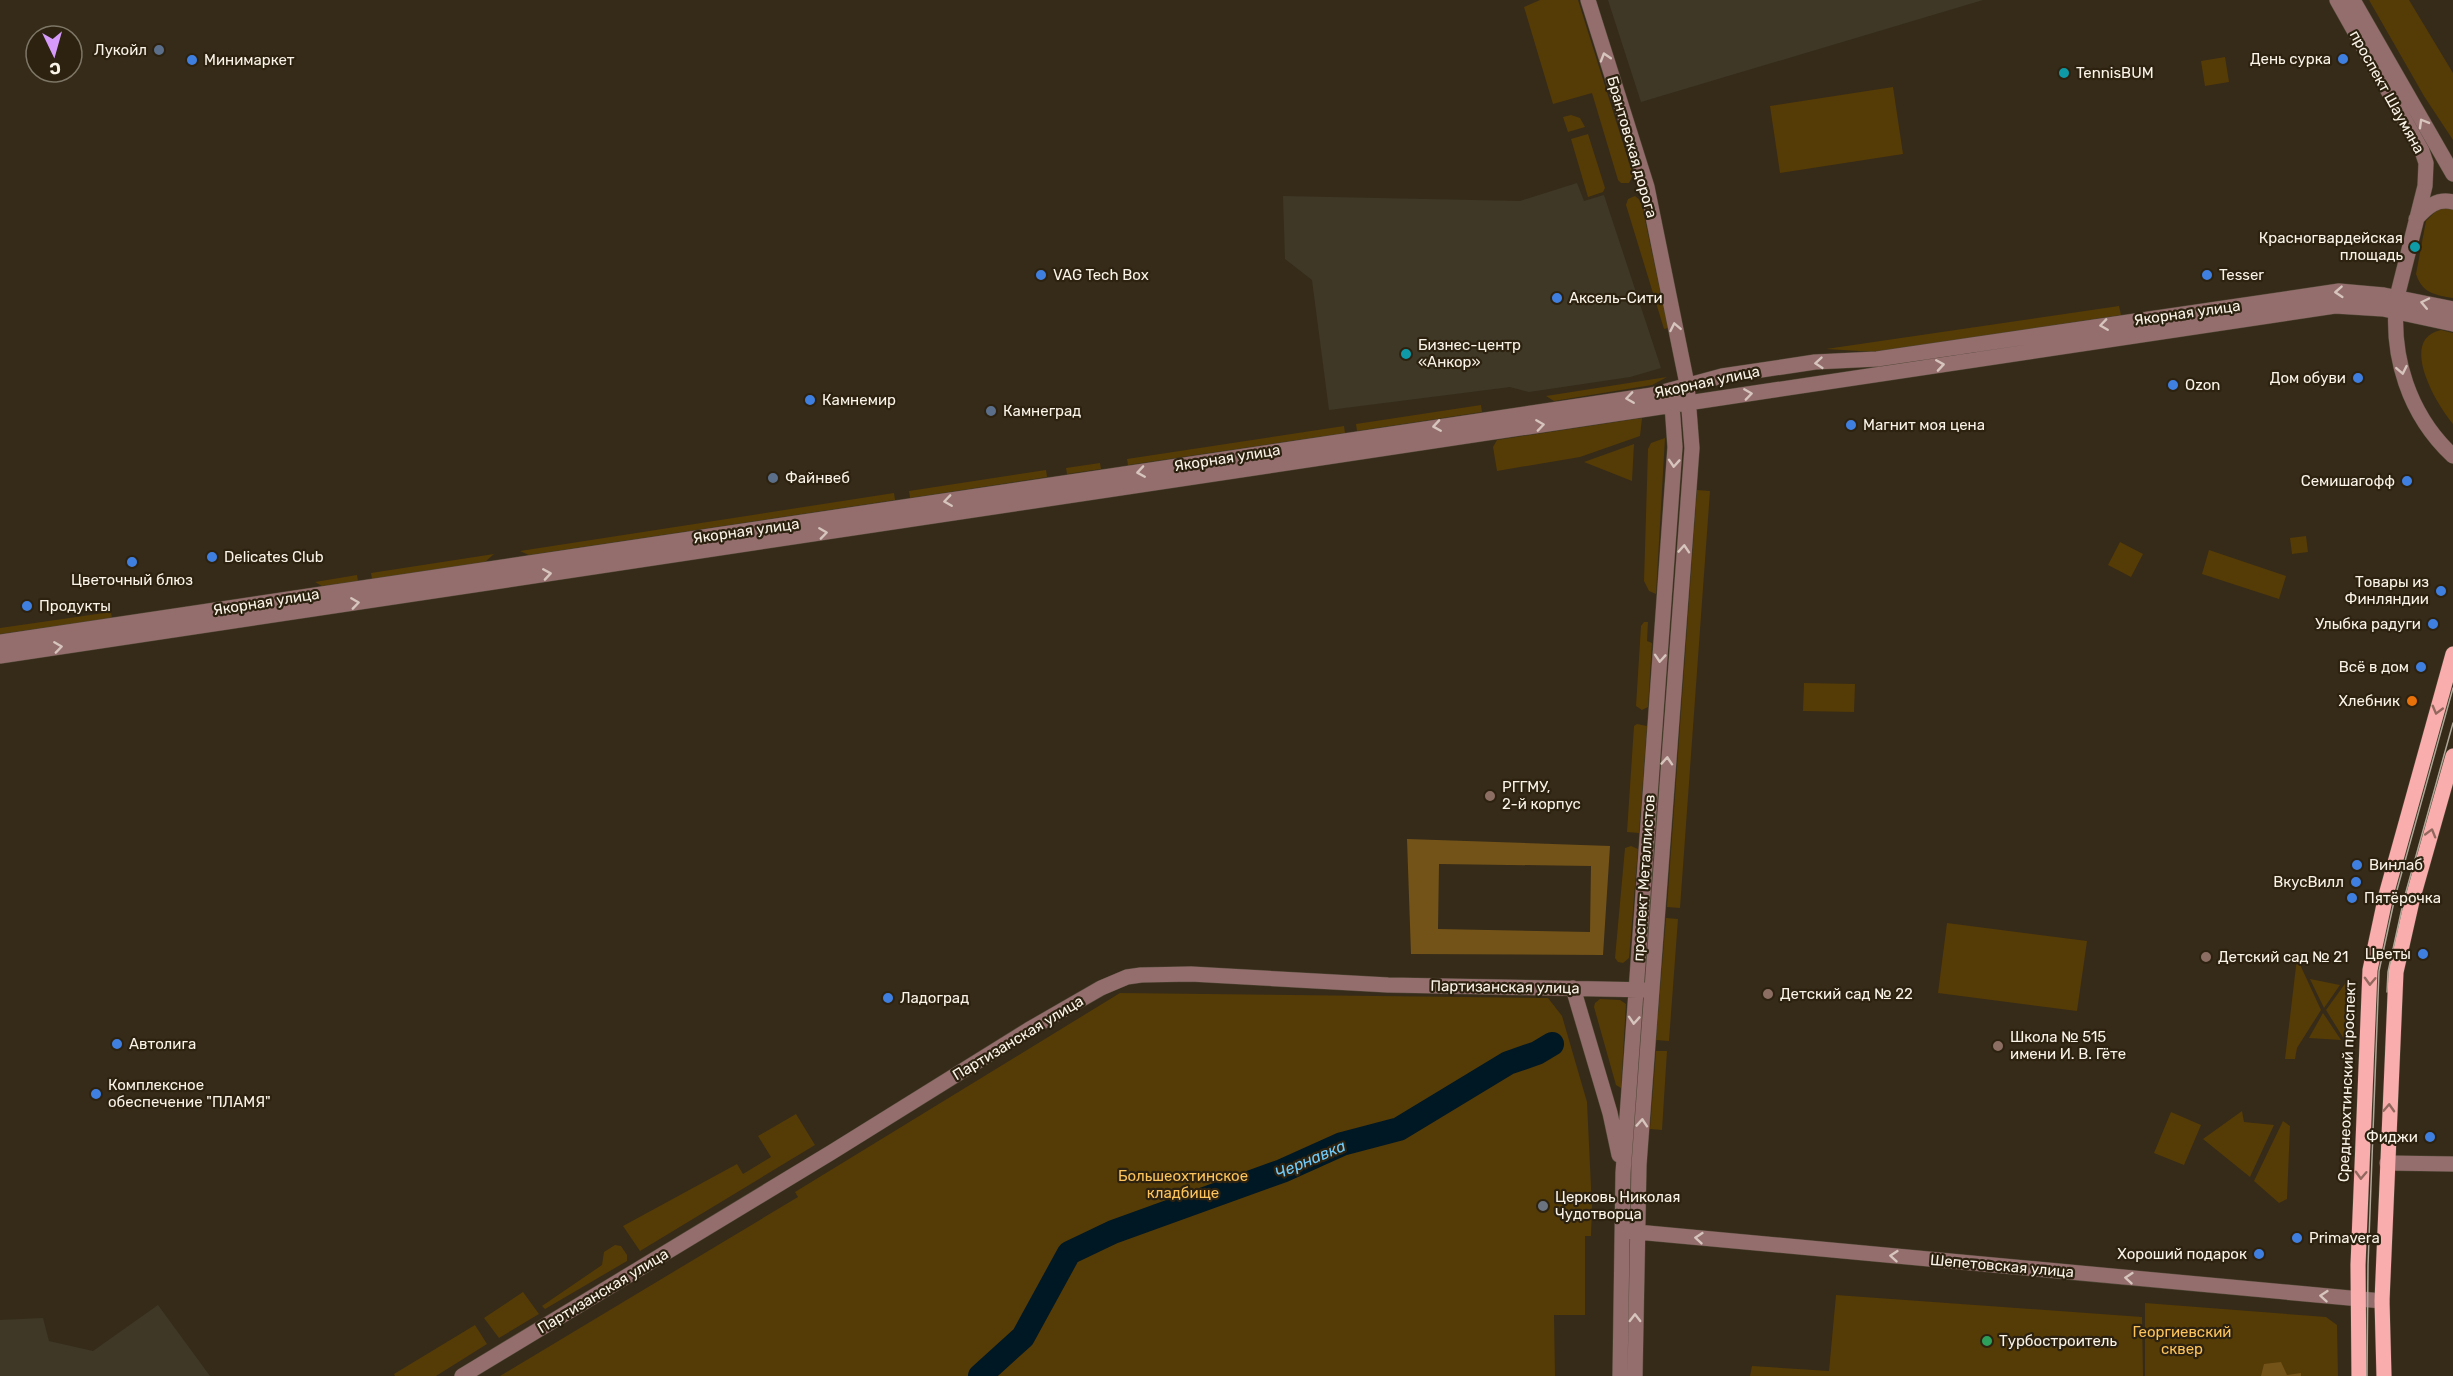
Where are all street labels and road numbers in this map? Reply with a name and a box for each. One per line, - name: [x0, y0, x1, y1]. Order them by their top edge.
- street label: проспект Шаумяна: [2346, 27, 2428, 157]
- street label: Брантовская дорога: [1603, 74, 1661, 220]
- street label: Якорная улица: [2132, 297, 2242, 329]
- street label: Якорная улица: [1653, 362, 1761, 402]
- street label: Якорная улица: [1172, 441, 1282, 475]
- street label: Якорная улица: [691, 515, 801, 547]
- street label: Якорная улица: [211, 585, 321, 619]
- street label: проспект Металлистов: [1629, 794, 1659, 962]
- street label: Партизанская улица: [1430, 977, 1580, 997]
- street label: Среднеохтинский проспект: [2334, 979, 2360, 1183]
- street label: Партизанская улица: [949, 992, 1087, 1084]
- street label: Партизанская улица: [534, 1245, 672, 1337]
- street label: Шепетовская улица: [1929, 1251, 2075, 1281]

